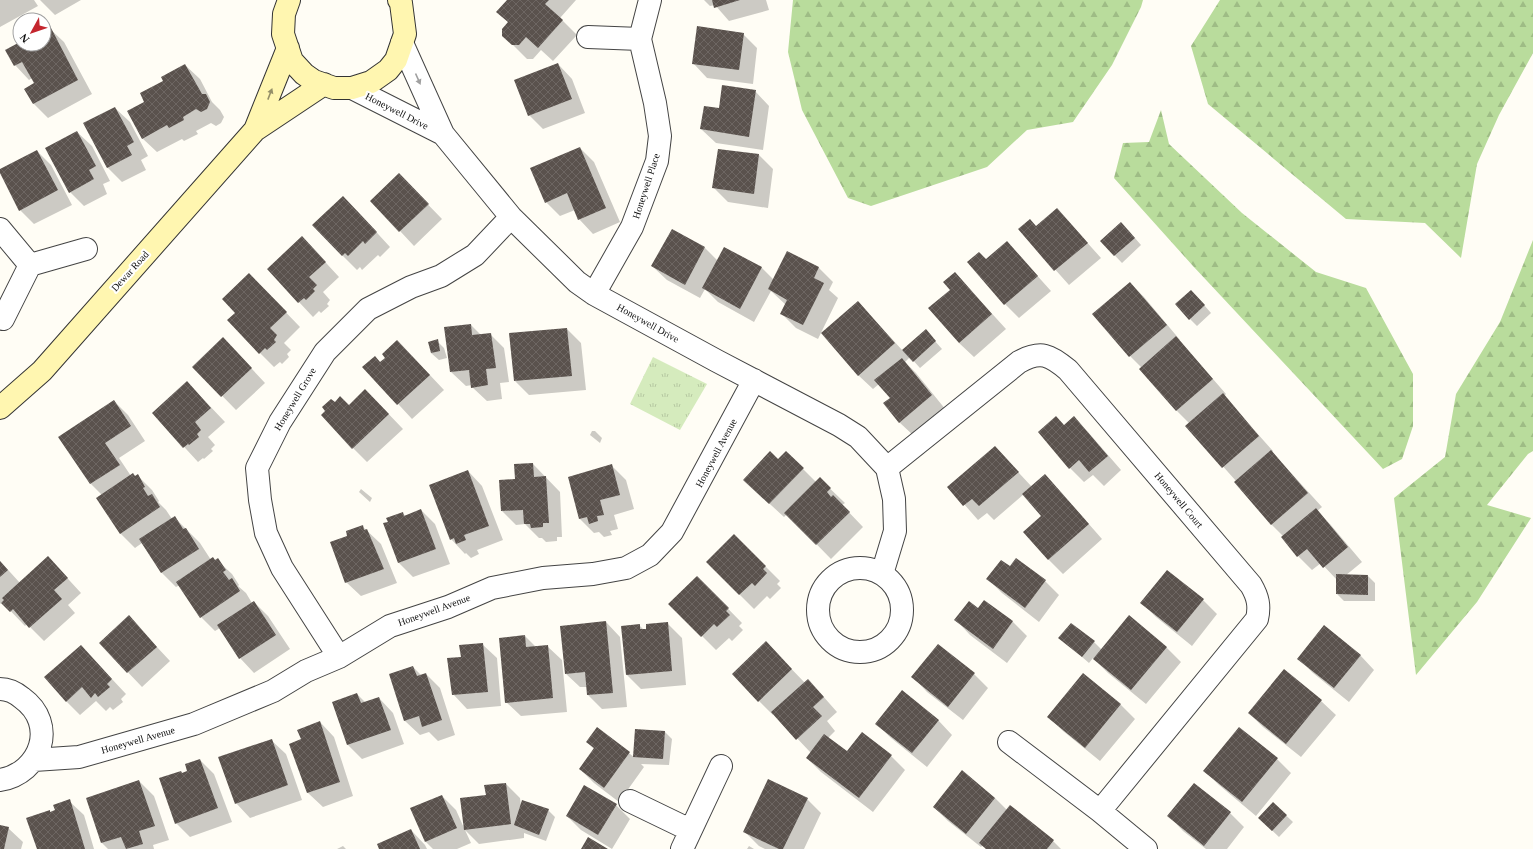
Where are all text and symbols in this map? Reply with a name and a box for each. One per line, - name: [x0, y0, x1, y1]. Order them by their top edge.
- north arrow: [12, 12, 52, 52]
- text: N: [17, 31, 31, 45]
- one-way arrow: [415, 73, 421, 84]
- one-way arrow: [267, 87, 273, 99]
- street label: Honeywell Drive: [364, 90, 431, 132]
- street label: Honeywell Place: [630, 151, 662, 220]
- street label: Dewar Road: [109, 249, 151, 293]
- street label: Honeywell Drive: [615, 301, 681, 345]
- street label: Honeywell Grove: [272, 365, 318, 432]
- street label: Honeywell Avenue: [693, 416, 739, 489]
- street label: Honeywell Court: [1153, 470, 1206, 530]
- street label: Honeywell Avenue: [396, 592, 472, 628]
- street label: Honeywell Avenue: [100, 724, 177, 756]

